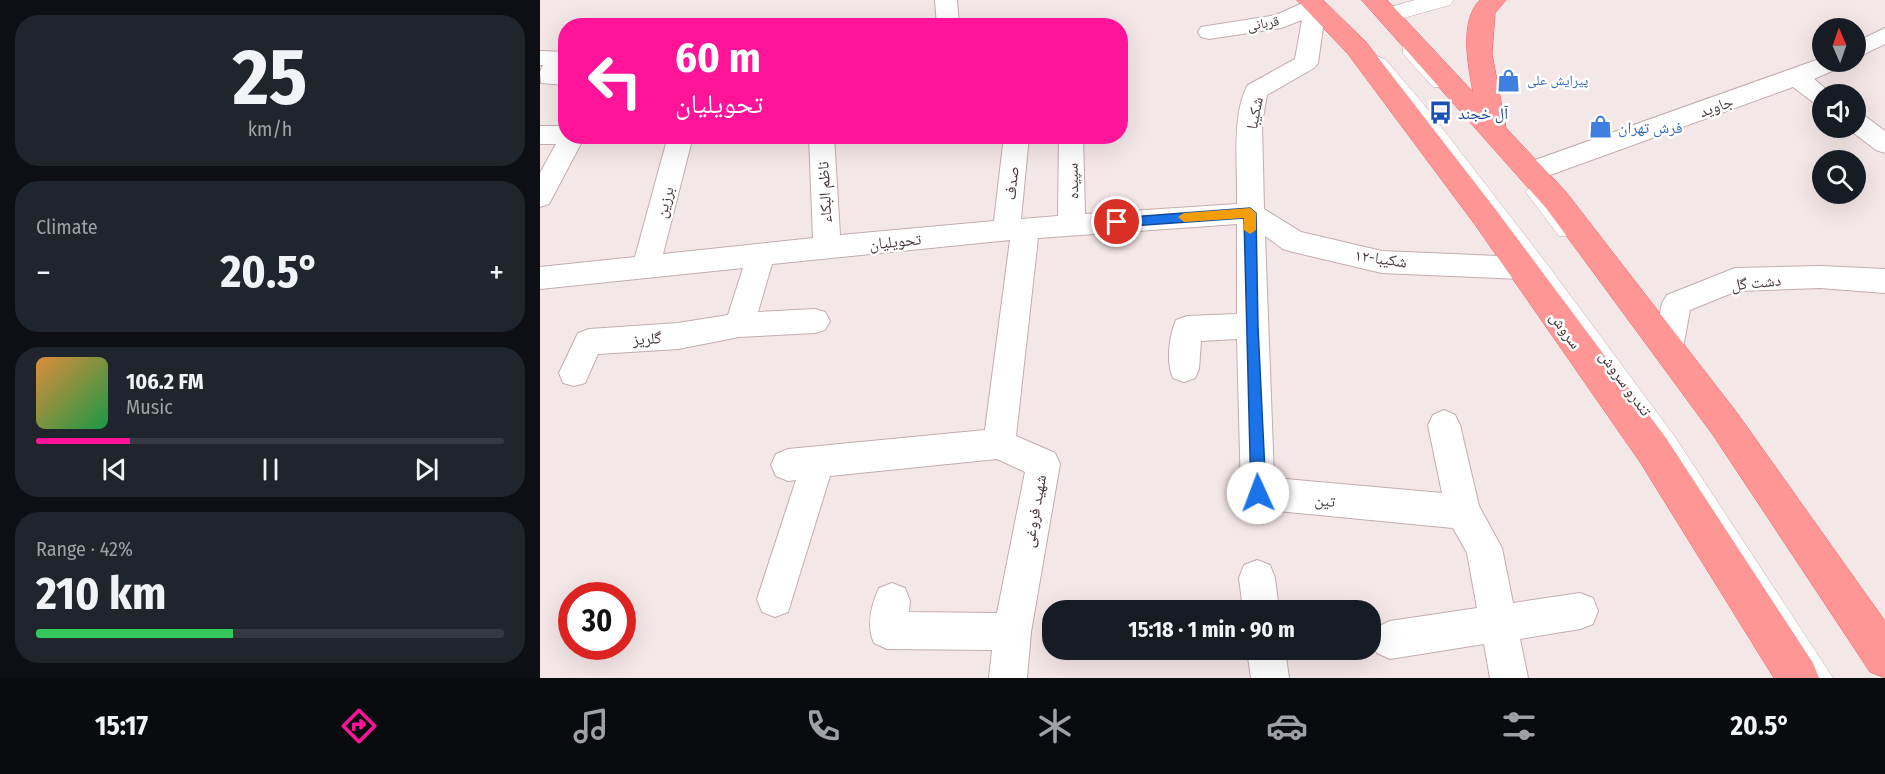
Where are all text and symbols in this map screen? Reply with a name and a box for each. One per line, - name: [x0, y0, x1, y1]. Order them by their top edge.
- street label: قربانی: [1246, 12, 1281, 35]
- north arrow: [1812, 18, 1866, 72]
- map controls: [1812, 18, 1866, 204]
- text: 25: [233, 31, 307, 125]
- text: 60 m: [675, 33, 761, 83]
- icon: left: [576, 42, 654, 120]
- shop icon: پیرایش علی: [1496, 67, 1522, 93]
- place label: پیرایش علی: [1527, 72, 1588, 89]
- button: sound: [1812, 84, 1866, 138]
- text: تحویلیان: [675, 88, 763, 120]
- street label: جاوید: [1697, 92, 1736, 121]
- street label: شکیبا: [1242, 95, 1267, 131]
- bus stop icon: آل خجند: [1427, 100, 1453, 126]
- place label: آل خجند: [1458, 104, 1509, 124]
- shop icon: فرش تهران: [1587, 114, 1613, 140]
- text: km/h: [248, 117, 292, 141]
- place label: فرش تهران: [1618, 118, 1682, 138]
- button: search: [1812, 150, 1866, 204]
- street label: ناظم البکاء: [813, 161, 837, 223]
- street label: سپیده: [1063, 163, 1082, 199]
- street label: صدف: [1000, 165, 1023, 201]
- street label: برزین: [651, 184, 679, 220]
- pin: [1091, 196, 1142, 247]
- icon: arrive: [1100, 205, 1133, 238]
- text: Climate: [36, 215, 98, 239]
- street label: تحویلیان: [868, 229, 922, 255]
- text: 20.5°: [220, 245, 319, 299]
- street label: ۱۲-شکیبا: [1354, 245, 1408, 272]
- text: −: [36, 253, 51, 293]
- text: +: [489, 253, 504, 293]
- street label: دشت گل: [1730, 270, 1782, 296]
- street label: سروش: [1545, 308, 1585, 353]
- street label: گلریز: [631, 328, 663, 349]
- street label: تندرو سروش: [1595, 347, 1656, 420]
- text: 106.2 FM: [126, 368, 204, 395]
- text: Music: [126, 395, 173, 419]
- icon: previous: [98, 453, 131, 486]
- icon: pause: [254, 453, 287, 486]
- icon: next: [410, 453, 443, 486]
- position arrow: [1226, 461, 1290, 525]
- street label: شهید فروغی: [1019, 473, 1051, 549]
- street label: تین: [1314, 490, 1336, 512]
- text: Range · 42%: [36, 537, 133, 561]
- text: 210 km: [36, 567, 166, 621]
- speed limit sign: 30: [558, 582, 636, 660]
- text: 15:18 · 1 min · 90 m: [1128, 616, 1295, 643]
- icon: directions: [338, 705, 380, 747]
- icon: music: [570, 705, 612, 747]
- icon: phone: [802, 705, 844, 747]
- icon: climate: [1034, 705, 1076, 747]
- icon: car: [1266, 705, 1308, 747]
- icon: filters: [1498, 705, 1540, 747]
- text: 15:17: [95, 710, 148, 742]
- text: 20.5°: [1731, 710, 1790, 742]

